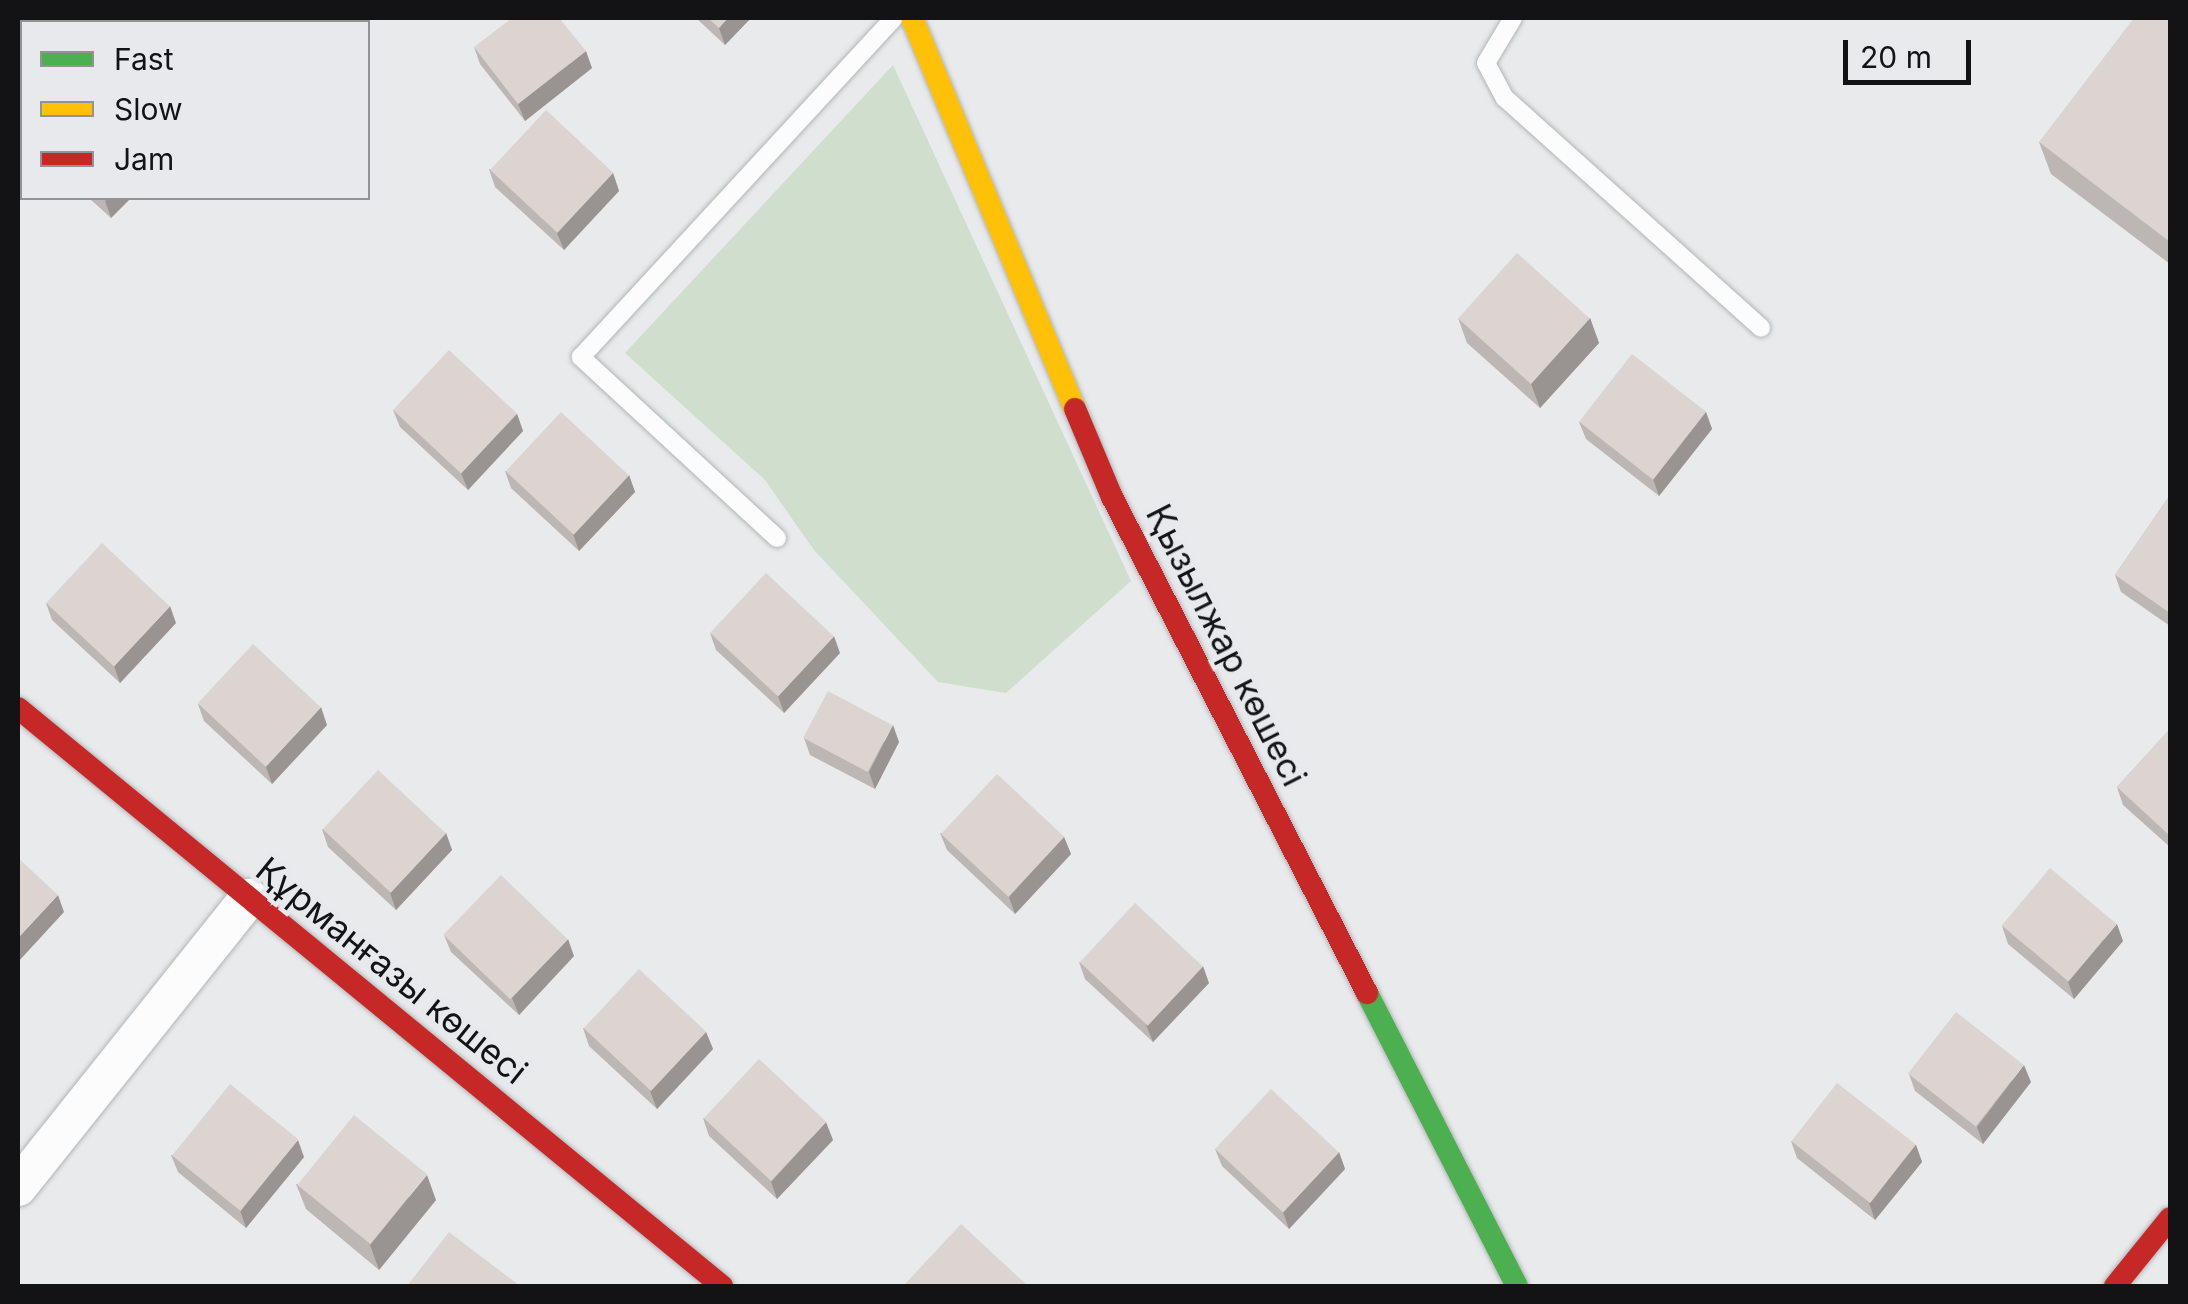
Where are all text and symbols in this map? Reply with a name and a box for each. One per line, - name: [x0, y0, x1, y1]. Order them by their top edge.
- legend: [20, 20, 370, 200]
- scale bar: [1848, 20, 1976, 82]
- text: 20 m: [1860, 39, 1932, 75]
- text: Fast: [114, 41, 173, 77]
- text: Slow: [114, 91, 183, 127]
- text: Jam: [114, 141, 174, 177]
- street label: Қызылжар көшесі: [1138, 497, 1316, 793]
- street label: Құрманғазы көшесі: [248, 848, 536, 1092]

